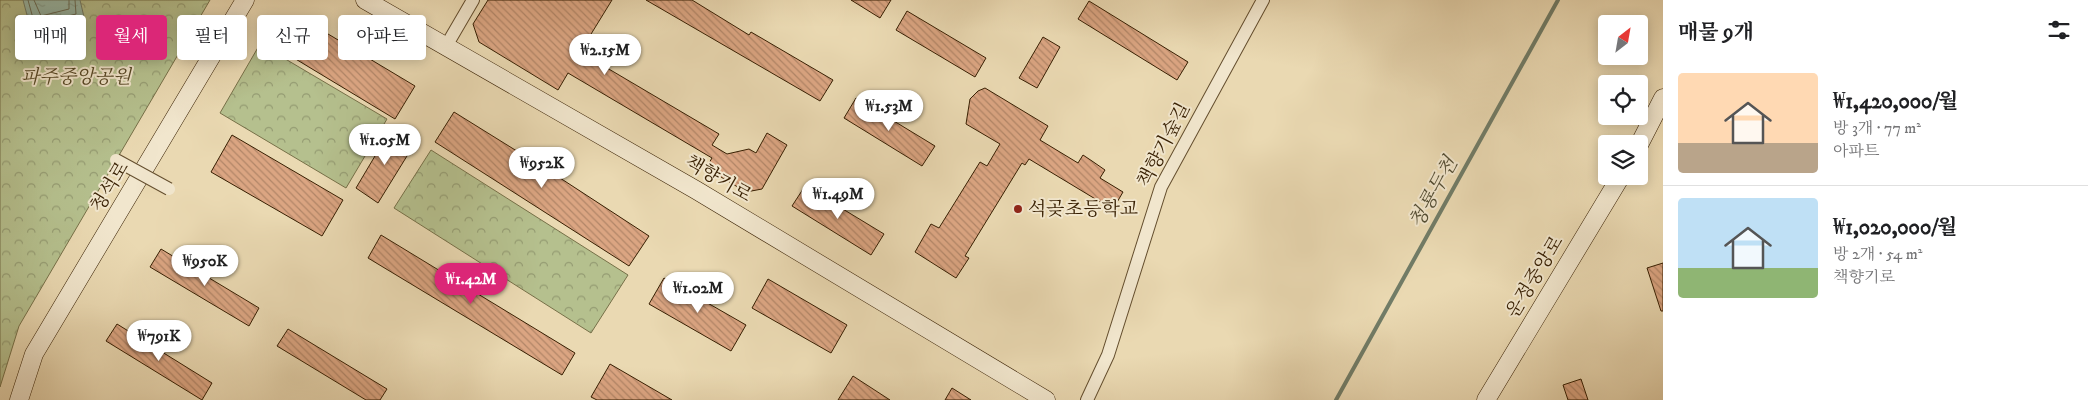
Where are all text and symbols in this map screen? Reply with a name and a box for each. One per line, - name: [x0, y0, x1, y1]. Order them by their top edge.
- chip: 매매: [15, 15, 86, 60]
- chip: 월세: [96, 15, 167, 60]
- chip: 필터: [177, 15, 247, 60]
- chip: 신규: [257, 15, 328, 60]
- chip: 아파트: [338, 15, 426, 60]
- north arrow: [1598, 15, 1648, 65]
- map controls: [1598, 15, 1648, 185]
- icon: filters: [2045, 16, 2073, 44]
- text: 매물 9개: [1678, 20, 1754, 46]
- pin: ₩2.15M: [564, 34, 646, 76]
- text: ₩2.15M: [580, 40, 630, 60]
- park label: 파주중앙공원: [21, 66, 133, 89]
- button: locate: [1598, 75, 1648, 125]
- text: ₩1,420,000/월: [1833, 89, 1958, 115]
- pin: ₩1.53M: [848, 90, 930, 132]
- icon: home: [1718, 93, 1778, 153]
- text: ₩1.53M: [865, 96, 913, 116]
- street label: 책향기숲길: [1133, 99, 1195, 191]
- text: 방 3개 · 77 m²: [1833, 118, 1921, 138]
- pin: ₩1.05M: [344, 124, 426, 166]
- text: ₩1.05M: [360, 130, 410, 150]
- button: layers: [1598, 135, 1648, 185]
- text: 아파트: [1833, 141, 1879, 161]
- pin: ₩952K: [507, 146, 577, 189]
- street label: 책향기로: [680, 151, 756, 207]
- water label: 청룡두천: [1404, 152, 1464, 233]
- text: ₩952K: [520, 153, 564, 173]
- street label: 청석로: [86, 157, 134, 217]
- pin: ₩1.49M: [797, 178, 879, 220]
- text: ₩1.49M: [812, 184, 864, 204]
- place label: 석곶초등학교: [1028, 198, 1138, 221]
- marker: 석곶초등학교: [1012, 203, 1024, 215]
- text: ₩1,020,000/월: [1833, 215, 1957, 241]
- icon: home: [1718, 218, 1778, 278]
- street label: 운정중앙로: [1502, 232, 1568, 322]
- pin: ₩950K: [170, 244, 240, 287]
- text: 방 2개 · 54 m²: [1833, 244, 1922, 264]
- text: ₩950K: [182, 251, 228, 271]
- pin: ₩1.42M: [430, 262, 512, 305]
- text: 책향기로: [1833, 267, 1895, 287]
- text: ₩1.42M: [446, 269, 496, 289]
- pin: ₩1.02M: [657, 272, 739, 314]
- text: ₩1.02M: [673, 278, 723, 298]
- pin: ₩791K: [124, 320, 194, 362]
- text: ₩791K: [138, 326, 180, 346]

